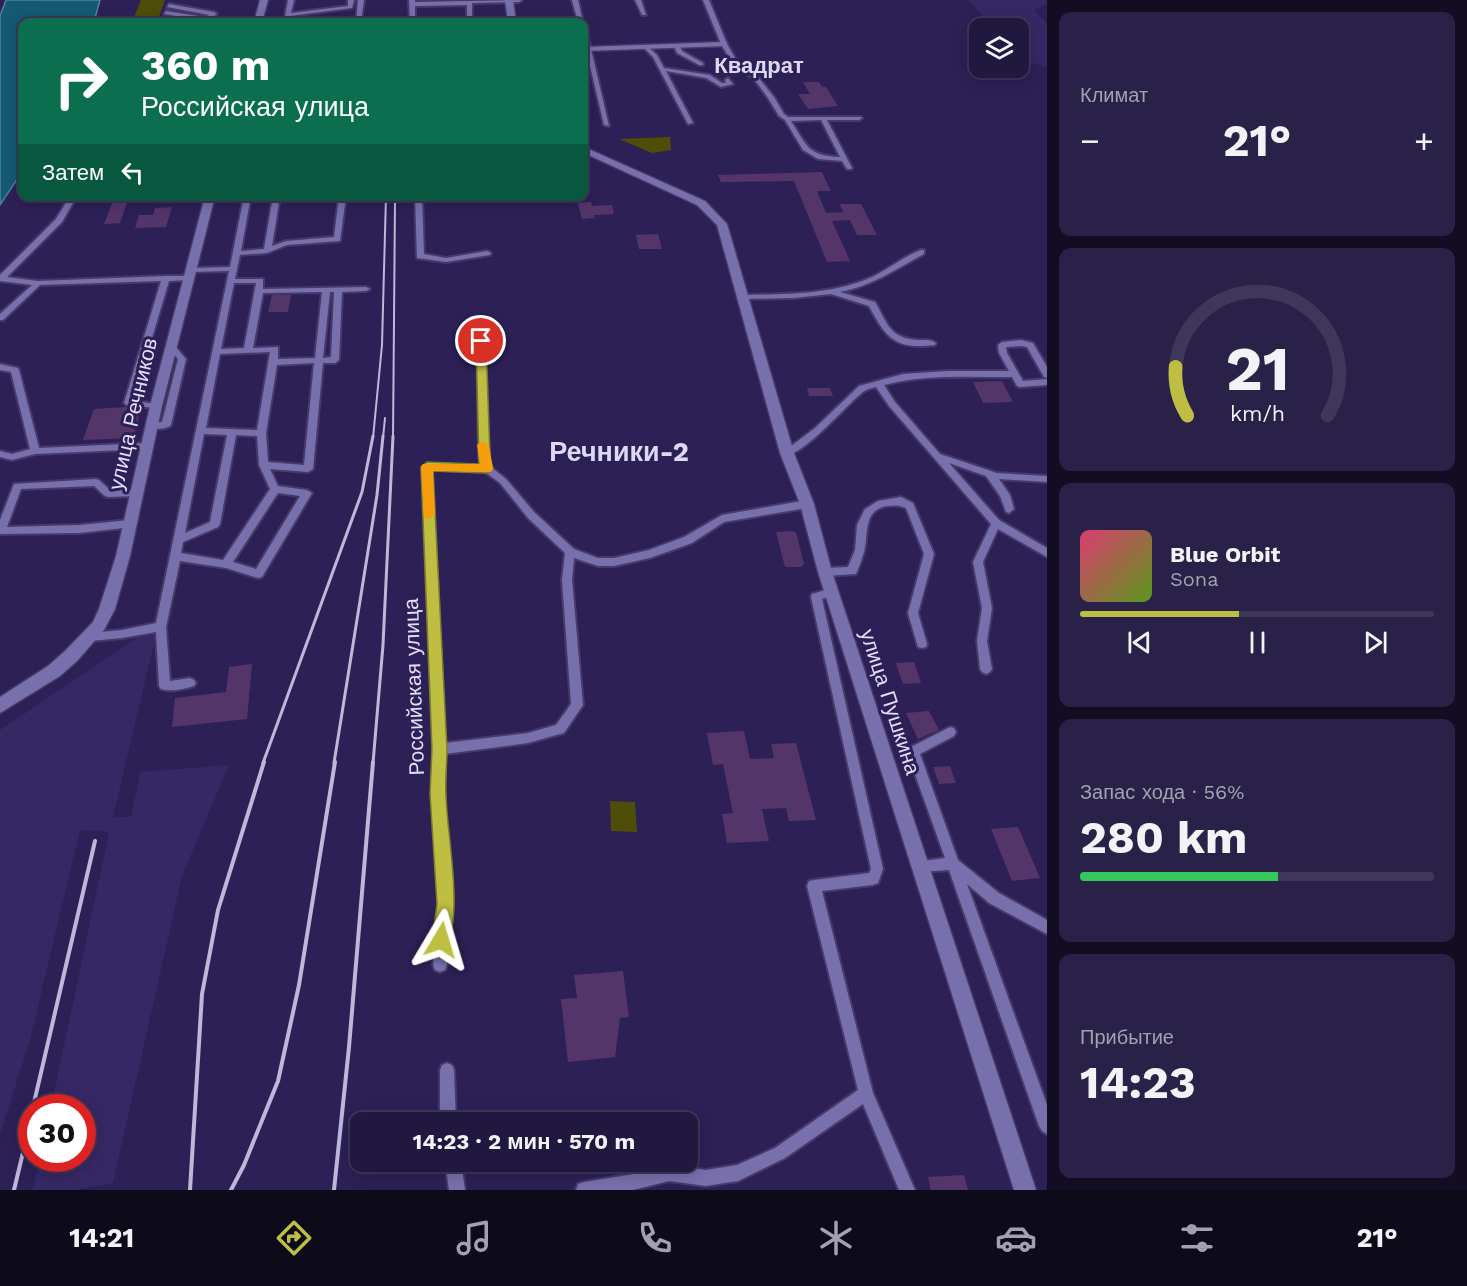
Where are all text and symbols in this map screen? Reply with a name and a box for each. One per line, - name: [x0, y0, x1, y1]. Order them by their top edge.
- map controls: [969, 18, 1029, 78]
- button: layers: [969, 18, 1029, 78]
- text: 360 m: [141, 41, 270, 90]
- icon: right: [42, 42, 120, 120]
- district label: Квадрат: [714, 53, 804, 78]
- text: Климат: [1080, 83, 1148, 107]
- text: Российская улица: [141, 91, 369, 123]
- text: 21°: [1223, 114, 1291, 167]
- text: −: [1080, 121, 1100, 160]
- text: +: [1414, 121, 1434, 160]
- icon: left: [116, 156, 149, 189]
- text: Затем: [42, 160, 104, 185]
- pin: [455, 315, 506, 366]
- icon: arrive: [464, 324, 497, 357]
- text: 21: [1225, 333, 1289, 406]
- street label: улица Речников: [103, 335, 162, 492]
- text: km/h: [1229, 402, 1285, 427]
- district label: Речники-2: [549, 436, 689, 468]
- text: Blue Orbit: [1170, 542, 1280, 567]
- text: Sona: [1170, 567, 1219, 591]
- street label: Российская улица: [398, 598, 429, 776]
- street label: улица Пушкина: [855, 626, 926, 778]
- icon: previous: [1123, 626, 1156, 659]
- icon: pause: [1241, 626, 1274, 659]
- icon: next: [1359, 626, 1392, 659]
- text: Запас хода · 56%: [1080, 780, 1244, 804]
- text: 280 km: [1080, 811, 1247, 864]
- position arrow: [409, 908, 473, 972]
- text: Прибытие: [1080, 1025, 1174, 1049]
- text: 14:23: [1080, 1056, 1196, 1109]
- speed limit sign: 30: [18, 1094, 96, 1172]
- text: 14:23 · 2 мин · 570 m: [413, 1129, 635, 1154]
- icon: directions: [273, 1217, 315, 1259]
- icon: music: [453, 1217, 495, 1259]
- icon: phone: [634, 1217, 676, 1259]
- icon: climate: [815, 1217, 857, 1259]
- icon: car: [995, 1217, 1037, 1259]
- icon: filters: [1176, 1217, 1218, 1259]
- text: 14:21: [69, 1222, 134, 1254]
- text: 21°: [1357, 1222, 1398, 1254]

